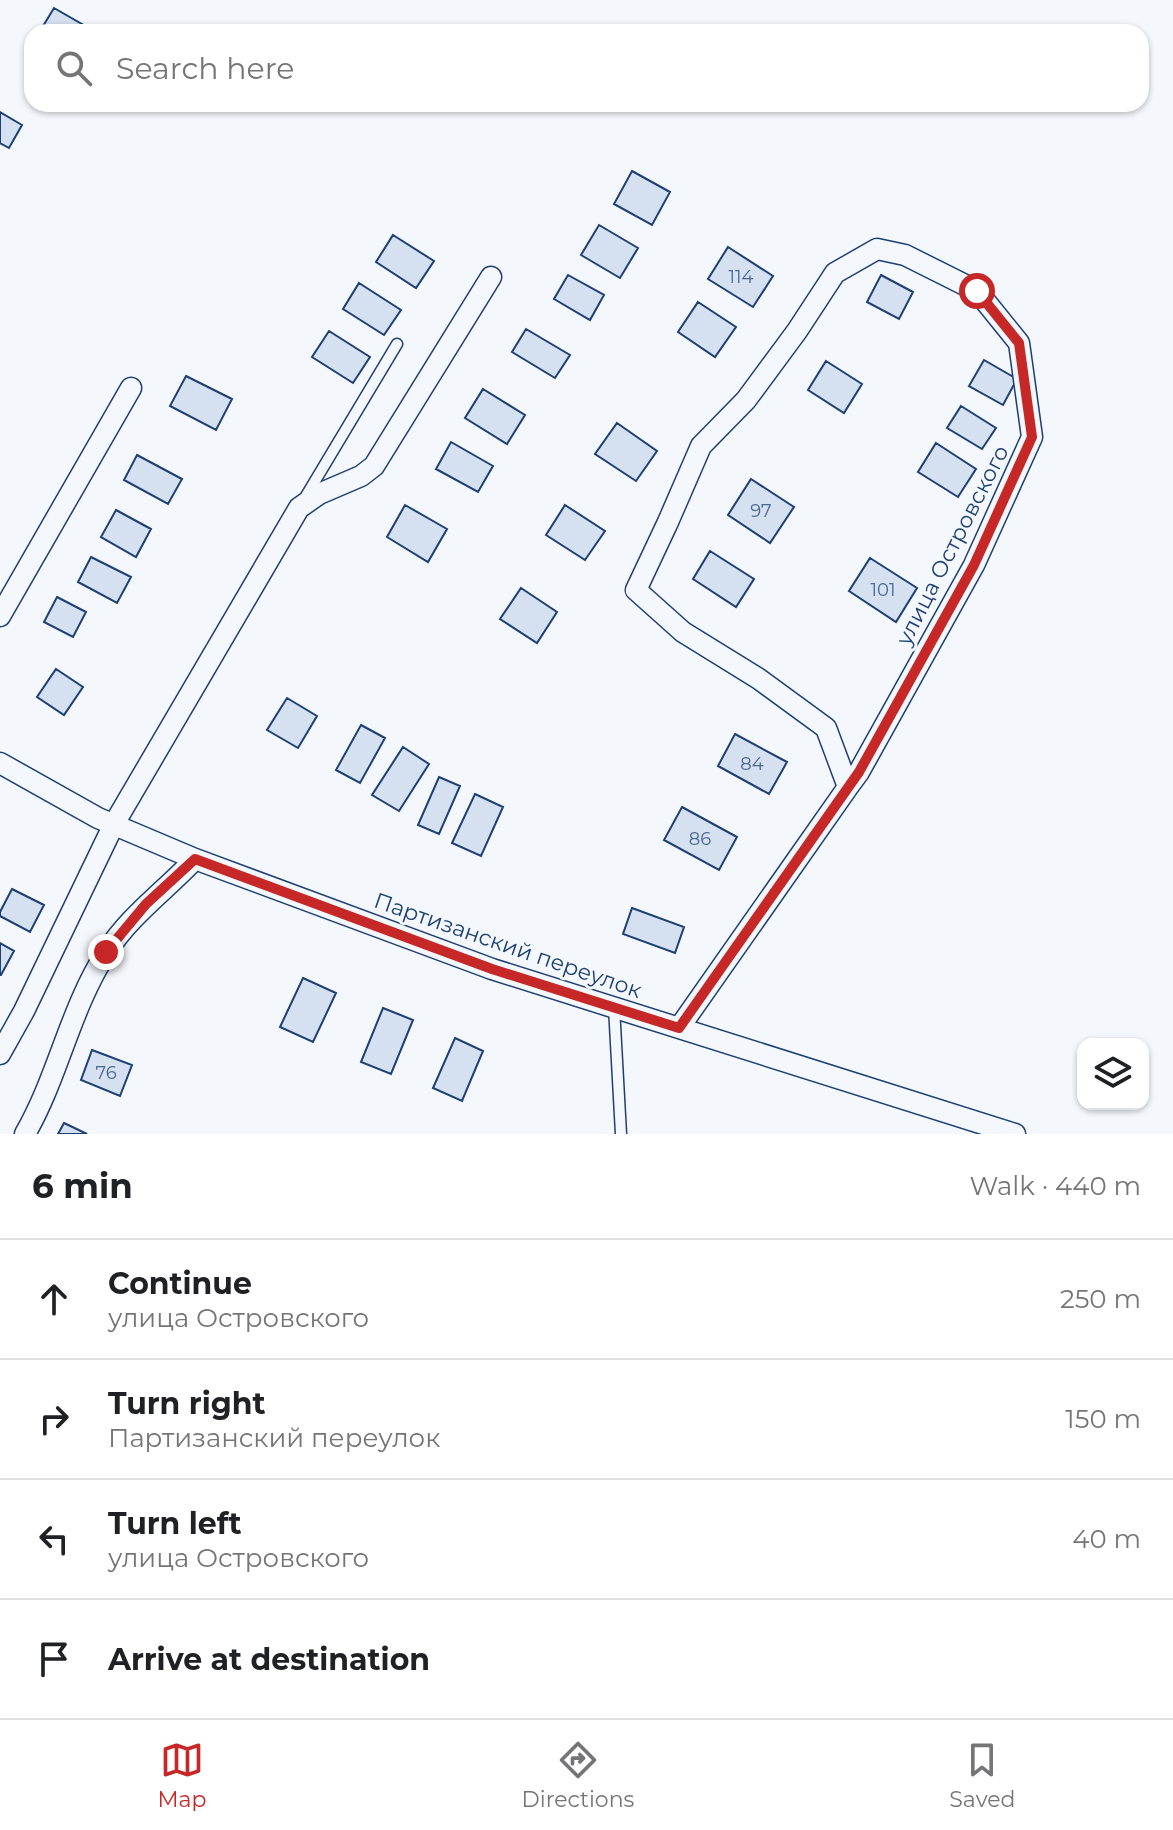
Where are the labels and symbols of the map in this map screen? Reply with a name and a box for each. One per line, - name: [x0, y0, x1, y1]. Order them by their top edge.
- house number: 114: [729, 266, 754, 288]
- route start: [959, 273, 995, 309]
- street label: улица Островского: [890, 441, 1015, 651]
- house number: 97: [750, 500, 772, 522]
- house number: 101: [871, 579, 895, 601]
- house number: 84: [740, 753, 764, 775]
- house number: 86: [689, 828, 711, 850]
- street label: Партизанский переулок: [371, 887, 645, 1004]
- route end: [88, 934, 124, 970]
- house number: 76: [95, 1062, 117, 1084]

